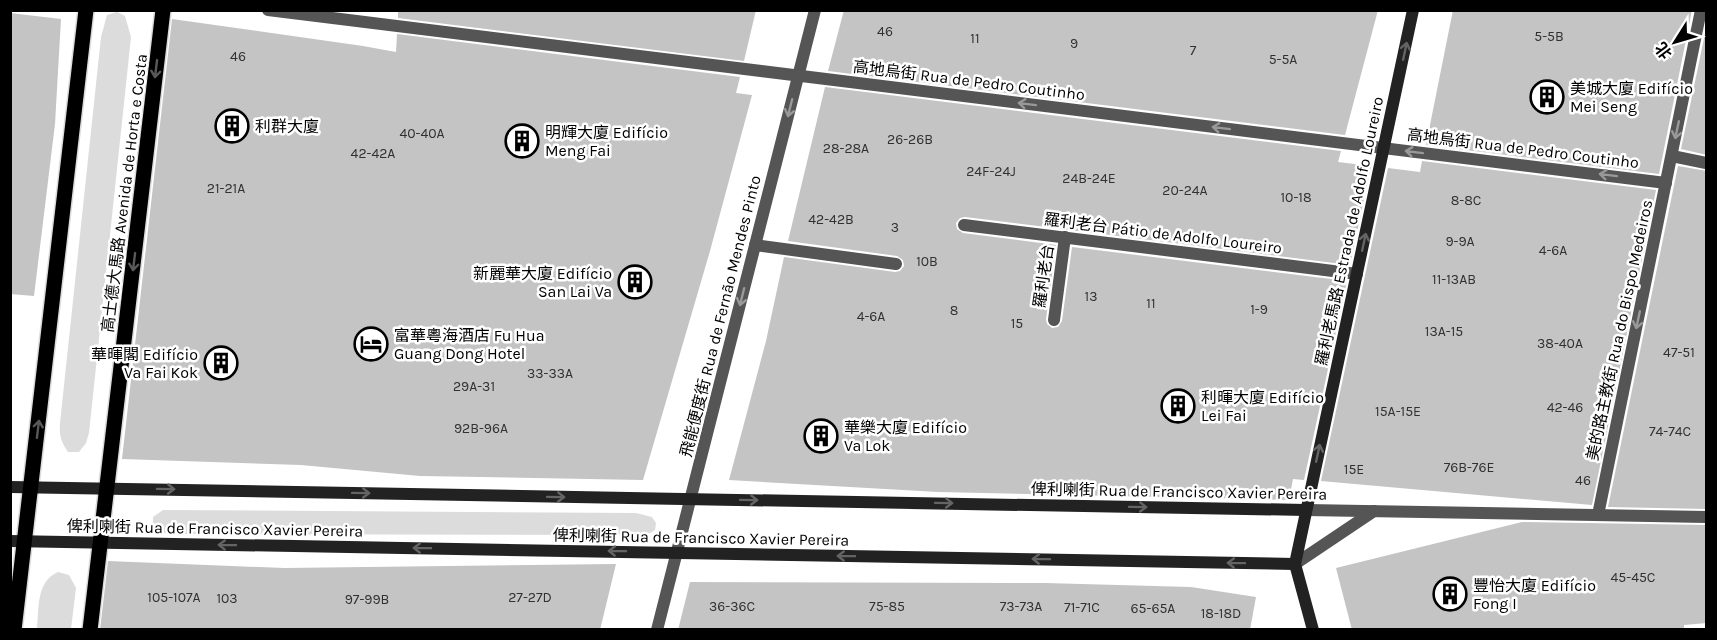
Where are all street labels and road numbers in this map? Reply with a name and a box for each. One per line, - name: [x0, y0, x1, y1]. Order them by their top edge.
- street label: 高士德大馬路 Avenida de Horta e Costa: [98, 53, 151, 333]
- street label: 高地烏街 Rua de Pedro Coutinho: [852, 57, 1086, 104]
- street label: 羅利老馬路 Estrada de Adolfo Loureiro: [1312, 95, 1387, 367]
- street label: 高地烏街 Rua de Pedro Coutinho: [1406, 125, 1640, 172]
- street label: 飛能便度街 Rua de Fernão Mendes Pinto: [676, 173, 765, 459]
- street label: 美的路主教街 Rua do Bispo Medeiros: [1583, 198, 1656, 462]
- street label: 羅利老台 Pátio de Adolfo Loureiro: [1043, 209, 1283, 258]
- street label: 羅利老台: [1030, 243, 1057, 309]
- street label: 俾利喇街 Rua de Francisco Xavier Pereira: [1031, 479, 1327, 504]
- street label: 俾利喇街 Rua de Francisco Xavier Pereira: [67, 516, 363, 541]
- street label: 俾利喇街 Rua de Francisco Xavier Pereira: [553, 525, 849, 550]

